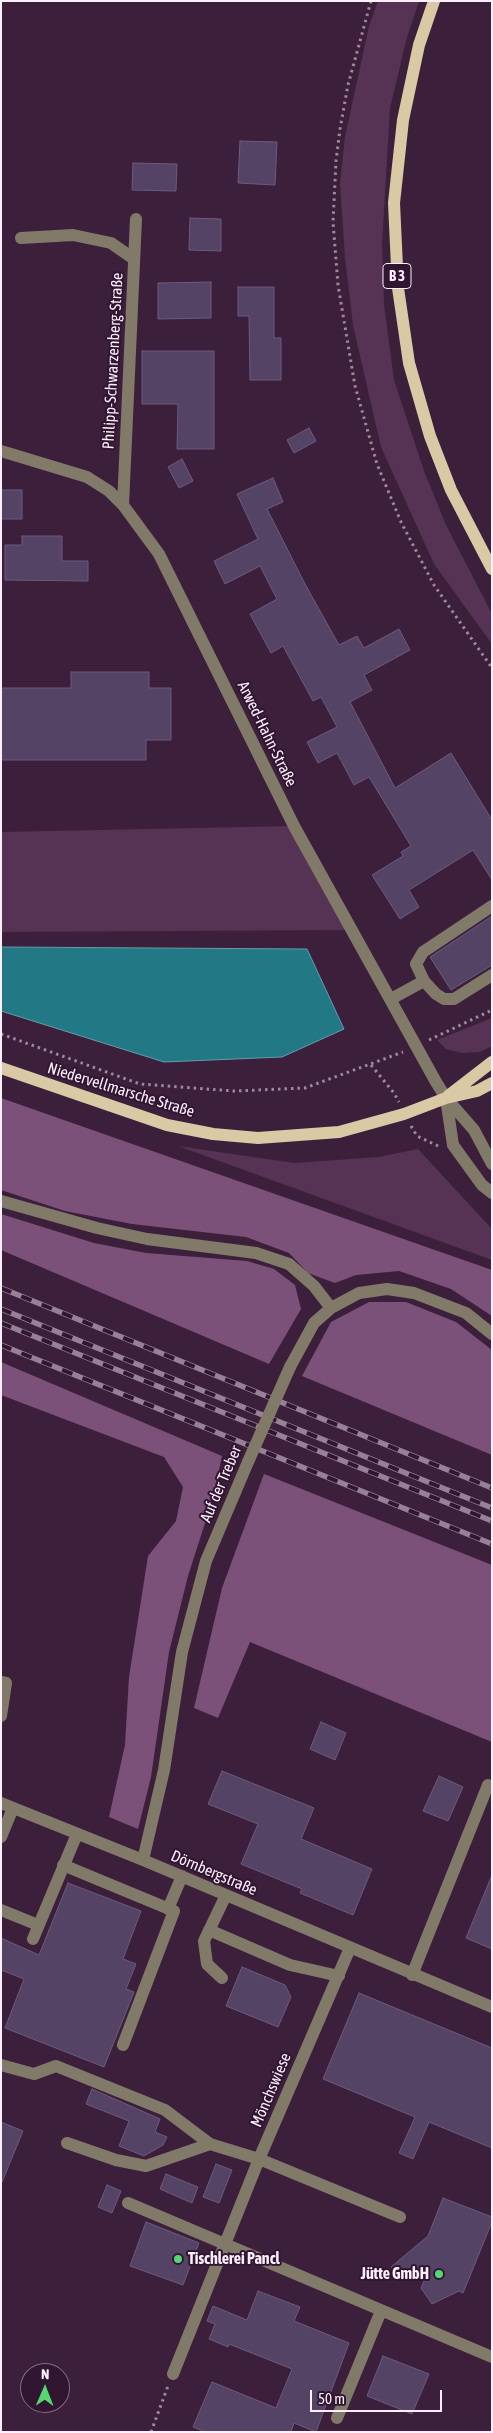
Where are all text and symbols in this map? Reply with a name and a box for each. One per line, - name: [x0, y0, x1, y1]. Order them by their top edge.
- road number: B 3: [383, 264, 411, 288]
- street label: Philipp-Schwarzenberg-Straße: [99, 272, 127, 450]
- street label: Arwed-Hahn-Straße: [233, 678, 301, 790]
- street label: Niedervellmarsche Straße: [45, 1059, 197, 1121]
- street label: Auf der Treber: [196, 1443, 246, 1525]
- street label: Dörnbergstraße: [168, 1846, 260, 1900]
- street label: Mönchswiese: [247, 2050, 295, 2130]
- place label: Tischlerei Pancl: [188, 2249, 280, 2269]
- marker: Tischlerei Pancl: [172, 2253, 184, 2265]
- place label: Jütte GmbH: [361, 2264, 429, 2284]
- marker: Jütte GmbH: [433, 2268, 445, 2280]
- north arrow: [20, 2363, 70, 2413]
- text: N: [41, 2366, 50, 2382]
- scale bar: [313, 2380, 446, 2412]
- text: 50 m: [318, 2390, 345, 2407]

